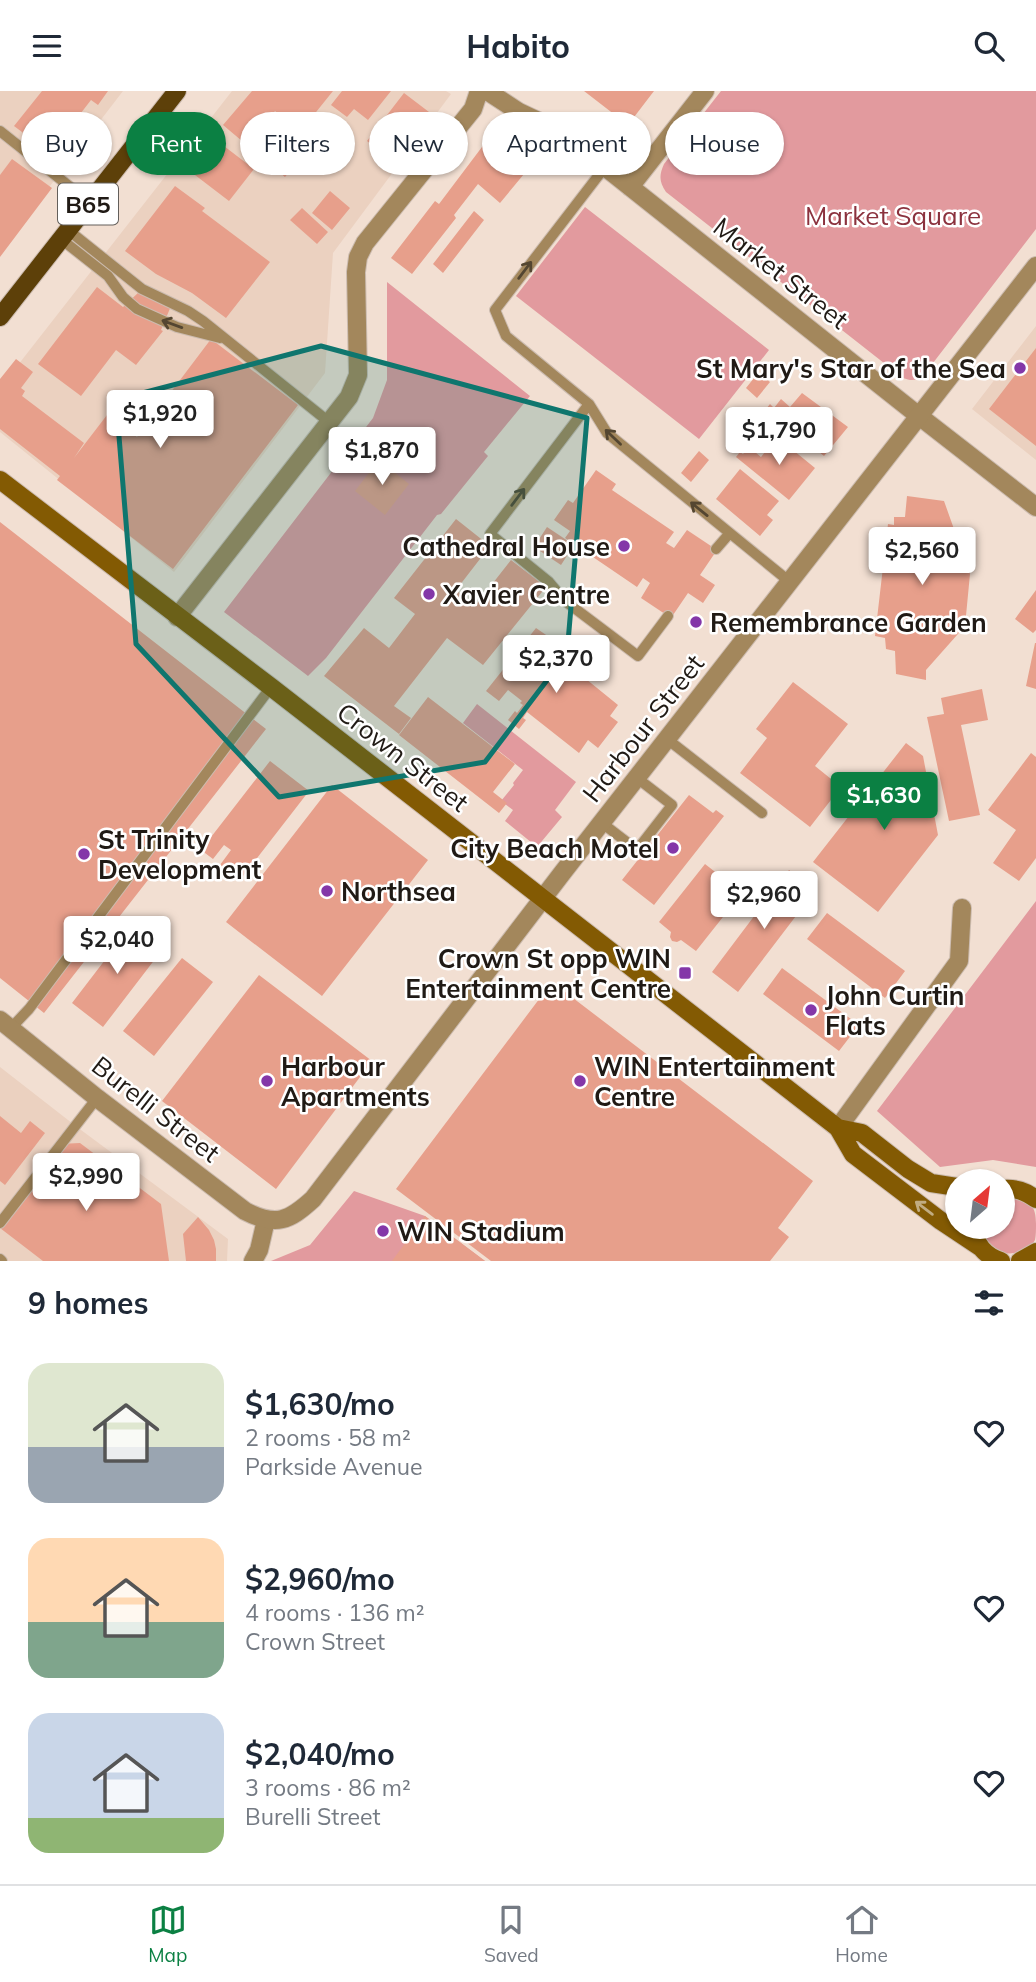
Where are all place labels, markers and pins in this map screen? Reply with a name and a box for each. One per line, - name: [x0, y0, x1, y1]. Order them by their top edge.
- place label: St Mary's Star of the Sea: [696, 352, 1006, 385]
- marker: St Mary's Star of the Sea: [1012, 360, 1028, 376]
- pin: $1,920: [103, 391, 217, 450]
- pin: $1,790: [722, 407, 836, 467]
- pin: $1,870: [325, 427, 439, 487]
- pin: $2,560: [865, 527, 979, 587]
- place label: Cathedral House: [402, 530, 610, 563]
- marker: Cathedral House: [616, 538, 632, 554]
- place label: Xavier Centre: [442, 578, 610, 611]
- marker: Xavier Centre: [421, 586, 437, 602]
- place label: Remembrance Garden: [710, 606, 987, 639]
- marker: Remembrance Garden: [688, 614, 704, 630]
- pin: $2,370: [499, 635, 613, 695]
- pin: $1,630: [827, 773, 941, 832]
- place label: St Trinity Development: [98, 823, 262, 886]
- place label: City Beach Motel: [450, 832, 659, 865]
- marker: City Beach Motel: [665, 840, 681, 856]
- marker: St Trinity Development: [76, 846, 92, 862]
- pin: $2,960: [707, 871, 821, 931]
- place label: Northsea: [341, 875, 456, 908]
- marker: Northsea: [319, 883, 335, 899]
- pin: $2,040: [60, 917, 174, 976]
- place label: Crown St opp WIN Entertainment Centre: [405, 942, 671, 1005]
- marker: Crown St opp WIN Entertainment Centre: [677, 965, 693, 981]
- place label: John Curtin Flats: [825, 979, 965, 1042]
- marker: John Curtin Flats: [803, 1002, 819, 1018]
- place label: Harbour Apartments: [281, 1050, 430, 1113]
- place label: WIN Entertainment Centre: [594, 1050, 835, 1113]
- marker: Harbour Apartments: [259, 1073, 275, 1089]
- marker: WIN Entertainment Centre: [572, 1073, 588, 1089]
- pin: $2,990: [29, 1153, 143, 1213]
- place label: WIN Stadium: [397, 1215, 565, 1248]
- marker: WIN Stadium: [375, 1223, 391, 1239]

